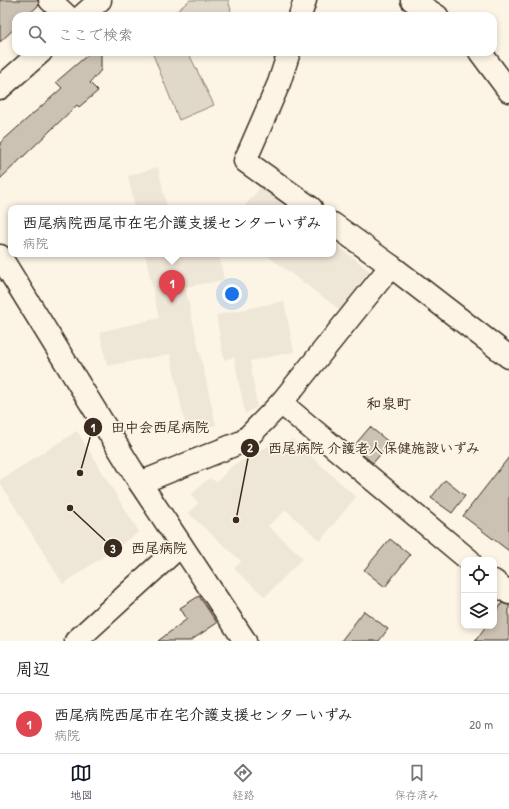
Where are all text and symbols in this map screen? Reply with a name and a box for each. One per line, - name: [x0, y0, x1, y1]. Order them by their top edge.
- search box: [12, 12, 497, 56]
- icon: search: [26, 23, 48, 45]
- text: ここで検索: [58, 24, 133, 45]
- popup: [8, 205, 336, 257]
- text: 西尾病院西尾市在宅介護支援センターいずみ: [23, 212, 321, 233]
- text: 病院: [23, 234, 49, 252]
- pin: 1: [159, 270, 185, 303]
- your location: [222, 284, 242, 304]
- district label: 和泉町: [366, 393, 412, 414]
- callout: 田中会西尾病院: [83, 414, 217, 440]
- text: 田中会西尾病院: [111, 417, 209, 436]
- text: 1: [91, 419, 96, 436]
- callout: 西尾病院 介護老人保健施設いずみ: [240, 435, 489, 461]
- text: 西尾病院 介護老人保健施設いずみ: [268, 438, 480, 457]
- text: 2: [247, 439, 253, 456]
- callout: 西尾病院: [103, 535, 195, 561]
- text: 西尾病院: [131, 538, 187, 557]
- text: 3: [110, 540, 116, 557]
- map controls: [461, 557, 497, 629]
- button: locate: [461, 557, 497, 593]
- button: layers: [461, 593, 497, 629]
- text: 周辺: [16, 657, 50, 680]
- text: 西尾病院西尾市在宅介護支援センターいずみ: [54, 704, 353, 725]
- text: 1: [27, 715, 31, 733]
- text: 20 m: [469, 715, 493, 733]
- text: 病院: [54, 726, 80, 744]
- tab: 地図: [70, 762, 92, 802]
- tab: 経路: [232, 762, 254, 802]
- tab: 保存済み: [395, 762, 439, 802]

